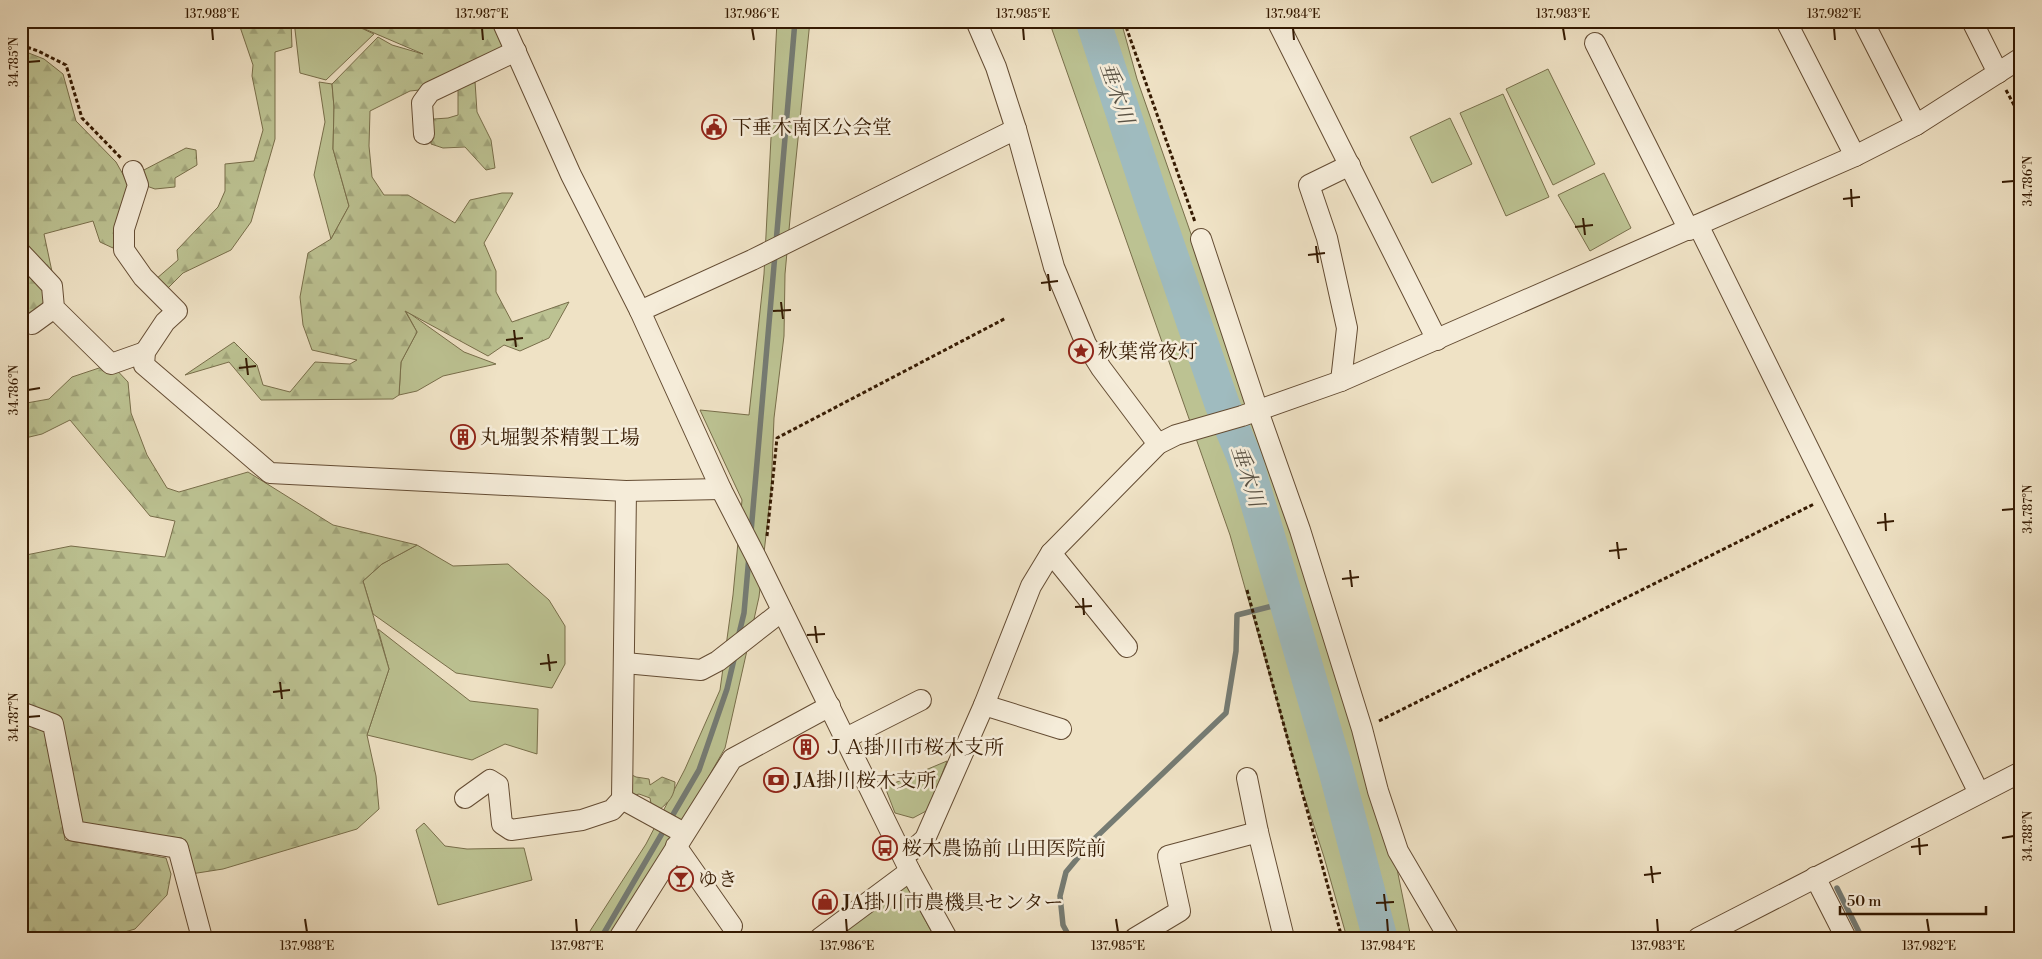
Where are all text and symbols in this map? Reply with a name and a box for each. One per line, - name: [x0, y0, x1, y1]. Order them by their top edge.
- text: 137.988°E: [185, 7, 239, 22]
- text: 137.987°E: [455, 7, 509, 22]
- text: 137.986°E: [725, 7, 779, 22]
- text: 137.985°E: [996, 7, 1050, 22]
- text: 137.984°E: [1266, 7, 1320, 22]
- text: 137.983°E: [1536, 7, 1590, 22]
- text: 137.982°E: [1807, 7, 1861, 22]
- text: 34.785°N: [7, 37, 22, 87]
- water label: 垂木川: [1094, 59, 1139, 129]
- public building icon: 下垂木南区公会堂: [701, 114, 727, 140]
- place label: 下垂木南区公会堂: [732, 116, 892, 141]
- text: 34.786°N: [2021, 156, 2036, 206]
- place icon: 秋葉常夜灯: [1068, 338, 1094, 364]
- place label: 秋葉常夜灯: [1098, 340, 1198, 365]
- text: 34.786°N: [7, 365, 22, 415]
- building icon: 丸堀製茶精製工場: [450, 424, 476, 450]
- place label: 丸堀製茶精製工場: [480, 426, 640, 451]
- water label: 垂木川: [1225, 442, 1270, 512]
- text: 34.787°N: [2021, 484, 2036, 534]
- text: 34.787°N: [7, 692, 22, 742]
- building icon: ＪＡ掛川市桜木支所: [793, 734, 819, 760]
- place label: ＪＡ掛川市桜木支所: [824, 736, 1004, 761]
- bank icon: JA掛川桜木支所: [763, 767, 789, 793]
- place label: JA掛川桜木支所: [793, 769, 936, 794]
- text: 34.788°N: [2021, 811, 2036, 861]
- bus stop icon: 桜木農協前 山田医院前: [872, 835, 898, 861]
- place label: 桜木農協前 山田医院前: [902, 837, 1106, 862]
- bar icon: ゆき: [668, 866, 694, 892]
- place label: ゆき: [698, 868, 738, 893]
- scale bar: [1840, 884, 1986, 916]
- shop icon: JA掛川市農機具センター: [812, 889, 838, 915]
- place label: JA掛川市農機具センター: [841, 891, 1063, 916]
- text: 50 m: [1847, 892, 1881, 911]
- text: 137.988°E: [280, 939, 334, 954]
- text: 137.987°E: [550, 939, 604, 954]
- text: 137.986°E: [820, 939, 874, 954]
- text: 137.985°E: [1091, 939, 1145, 954]
- text: 137.984°E: [1361, 939, 1415, 954]
- text: 137.983°E: [1631, 939, 1685, 954]
- text: 137.982°E: [1902, 939, 1956, 954]

